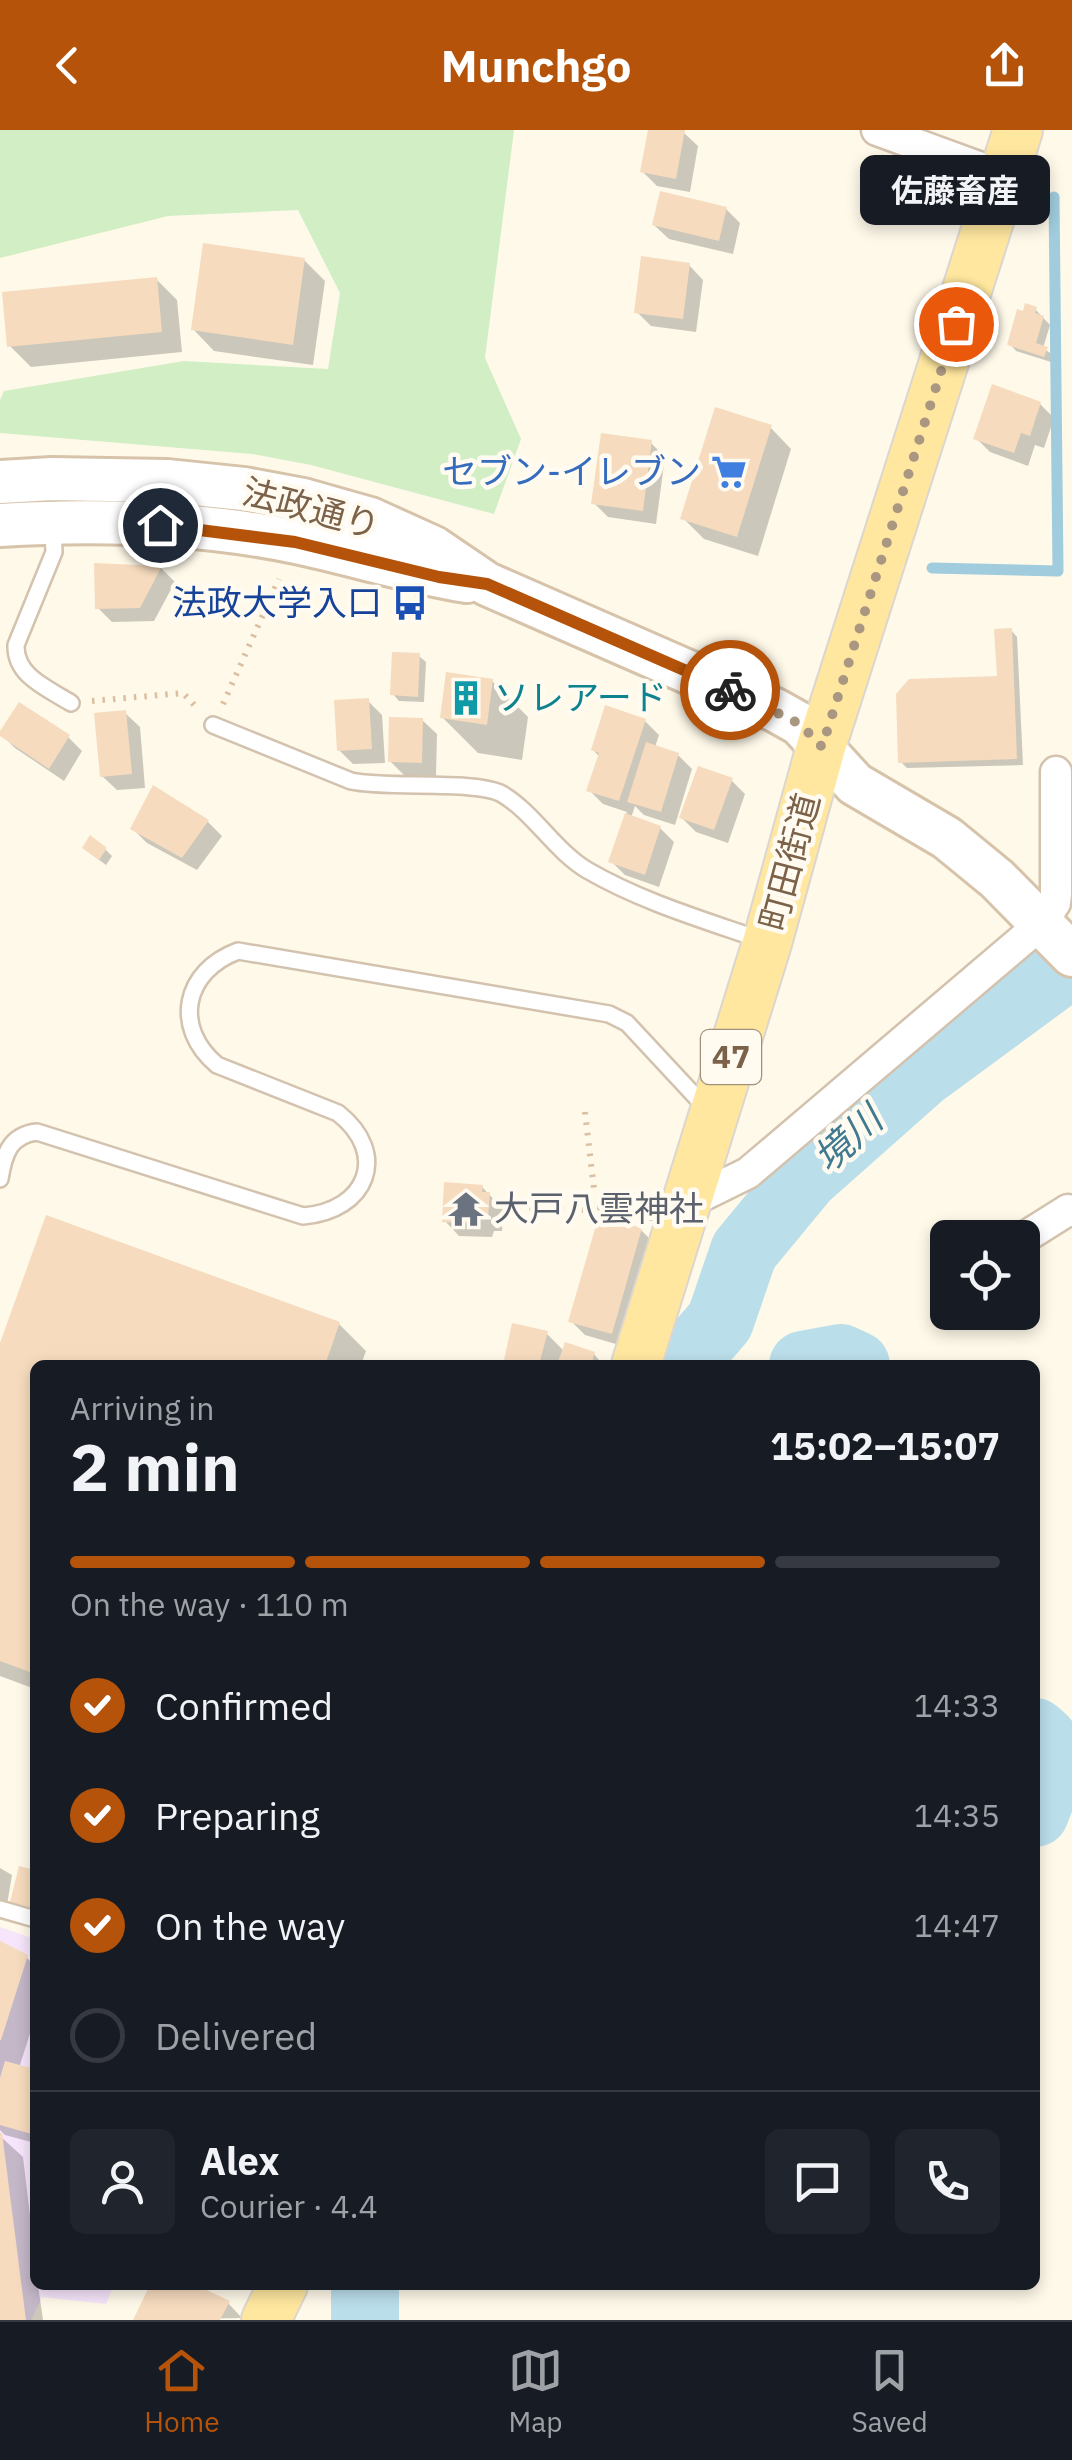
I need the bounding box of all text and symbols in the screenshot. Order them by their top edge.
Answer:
text: Munchgo [441,36,631,94]
icon: back [40,38,95,93]
icon: share [977,38,1032,93]
callout: 佐藤畜産 [861,154,1051,224]
text: 佐藤畜産 [891,169,1019,211]
pin [914,282,999,367]
icon: bag [929,297,984,352]
place label: セブン-イレブン [442,448,701,494]
supermarket icon: セブン-イレブン [710,453,748,491]
street label: 法政通り [238,468,385,548]
pin [118,483,203,568]
icon: home [133,498,188,553]
place label: 法政大学入口 [172,579,382,625]
bus stop icon: 法政大学入口 [391,584,429,622]
courier [680,640,780,740]
icon: bike [703,663,758,718]
place label: ソレアード [494,674,667,720]
building icon: ソレアード [447,679,485,717]
street label: 町田街道 [749,788,829,935]
road number: 47 [701,1030,761,1084]
water label: 境川 [802,1092,895,1182]
place label: 大戸八雲神社 [494,1185,704,1231]
temple icon: 大戸八雲神社 [447,1190,485,1228]
map controls [930,1220,1040,1330]
button: locate [930,1220,1040,1330]
text: Arriving in [70,1387,215,1429]
text: 15:02–15:07 [770,1421,1000,1470]
text: 2 min [70,1424,240,1509]
text: On the way · 110 m [70,1583,349,1625]
icon: check [70,1678,125,1733]
text: Confirmed [155,1681,333,1730]
text: 14:33 [914,1684,1000,1726]
icon: check [70,1788,125,1843]
text: Preparing [155,1791,320,1840]
text: 14:35 [914,1794,1000,1836]
icon: check [70,1898,125,1953]
text: On the way [155,1901,345,1950]
text: 14:47 [914,1904,1000,1946]
text: Delivered [155,2011,317,2060]
button: person [70,2129,175,2234]
button: chat [765,2129,870,2234]
button: phone [895,2129,1000,2234]
text: Alex [200,2136,280,2185]
text: Courier · 4.4 [200,2185,378,2227]
tab: Home [144,2343,220,2440]
tab: Map [508,2343,563,2440]
tab: Saved [852,2343,928,2440]

